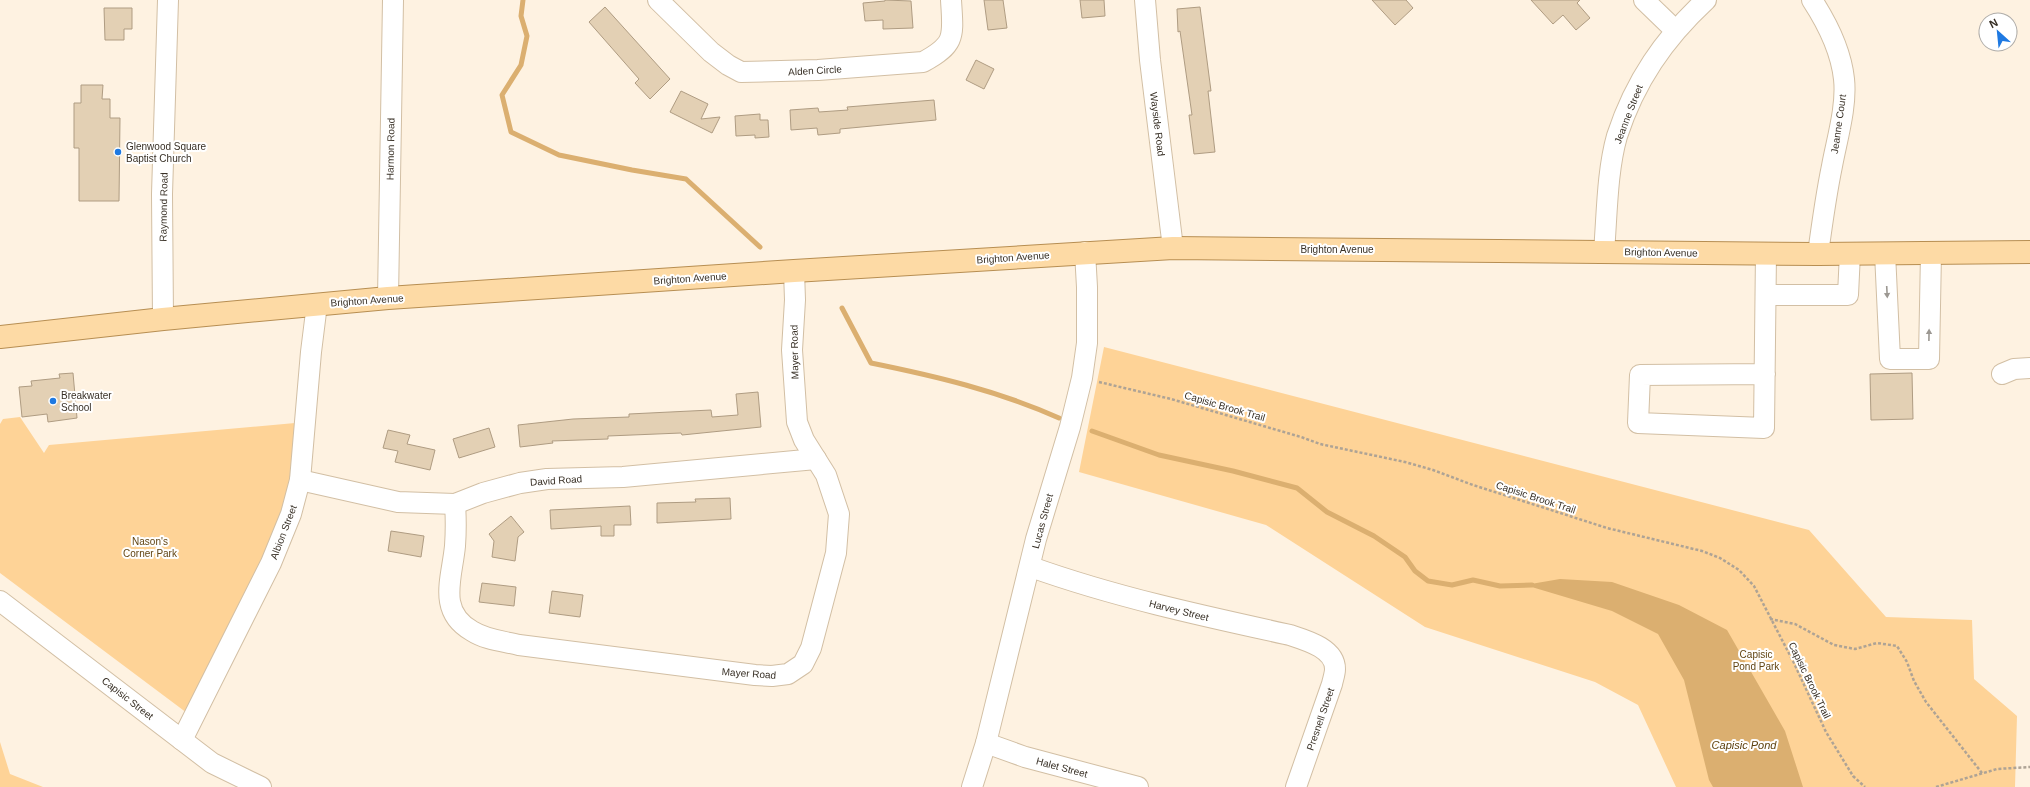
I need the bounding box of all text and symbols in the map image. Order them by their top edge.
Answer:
north arrow [1978,12,2018,52]
text: N [1987,16,2000,30]
street label: Alden Circle [788,64,843,77]
street label: Jeanne Street [1612,83,1645,145]
street label: Wayside Road [1148,91,1167,157]
street label: Jeanne Court [1829,93,1848,155]
street label: Harmon Road [384,118,397,180]
place label: Glenwood Square Baptist Church [126,141,206,164]
marker: Glenwood Square Baptist Church [113,147,123,157]
street label: Raymond Road [157,172,170,242]
street label: Brighton Avenue [1300,244,1374,255]
street label: Brighton Avenue [1624,246,1698,259]
street label: Brighton Avenue [976,249,1050,266]
street label: Brighton Avenue [653,270,727,287]
one-way arrow [1883,286,1890,298]
street label: Brighton Avenue [330,292,404,309]
street label: Mayer Road [789,325,800,379]
one-way arrow [1926,329,1933,341]
place label: Breakwater School [61,390,112,413]
street label: Capisic Brook Trail [1183,390,1266,423]
marker: Breakwater School [48,396,58,406]
street label: David Road [530,473,582,488]
street label: Capisic Brook Trail [1495,479,1577,516]
street label: Lucas Street [1030,492,1055,550]
street label: Albion Street [268,503,299,561]
park label: Nason's Corner Park [123,536,178,559]
street label: Harvey Street [1148,598,1210,623]
street label: Capisic Brook Trail [1786,640,1833,720]
park label: Capisic Pond Park [1733,649,1780,672]
street label: Mayer Road [721,666,777,681]
street label: Capisic Street [100,675,156,722]
street label: Presnell Street [1305,686,1336,752]
water label: Capisic Pond [1712,739,1777,751]
street label: Halet Street [1035,755,1089,780]

